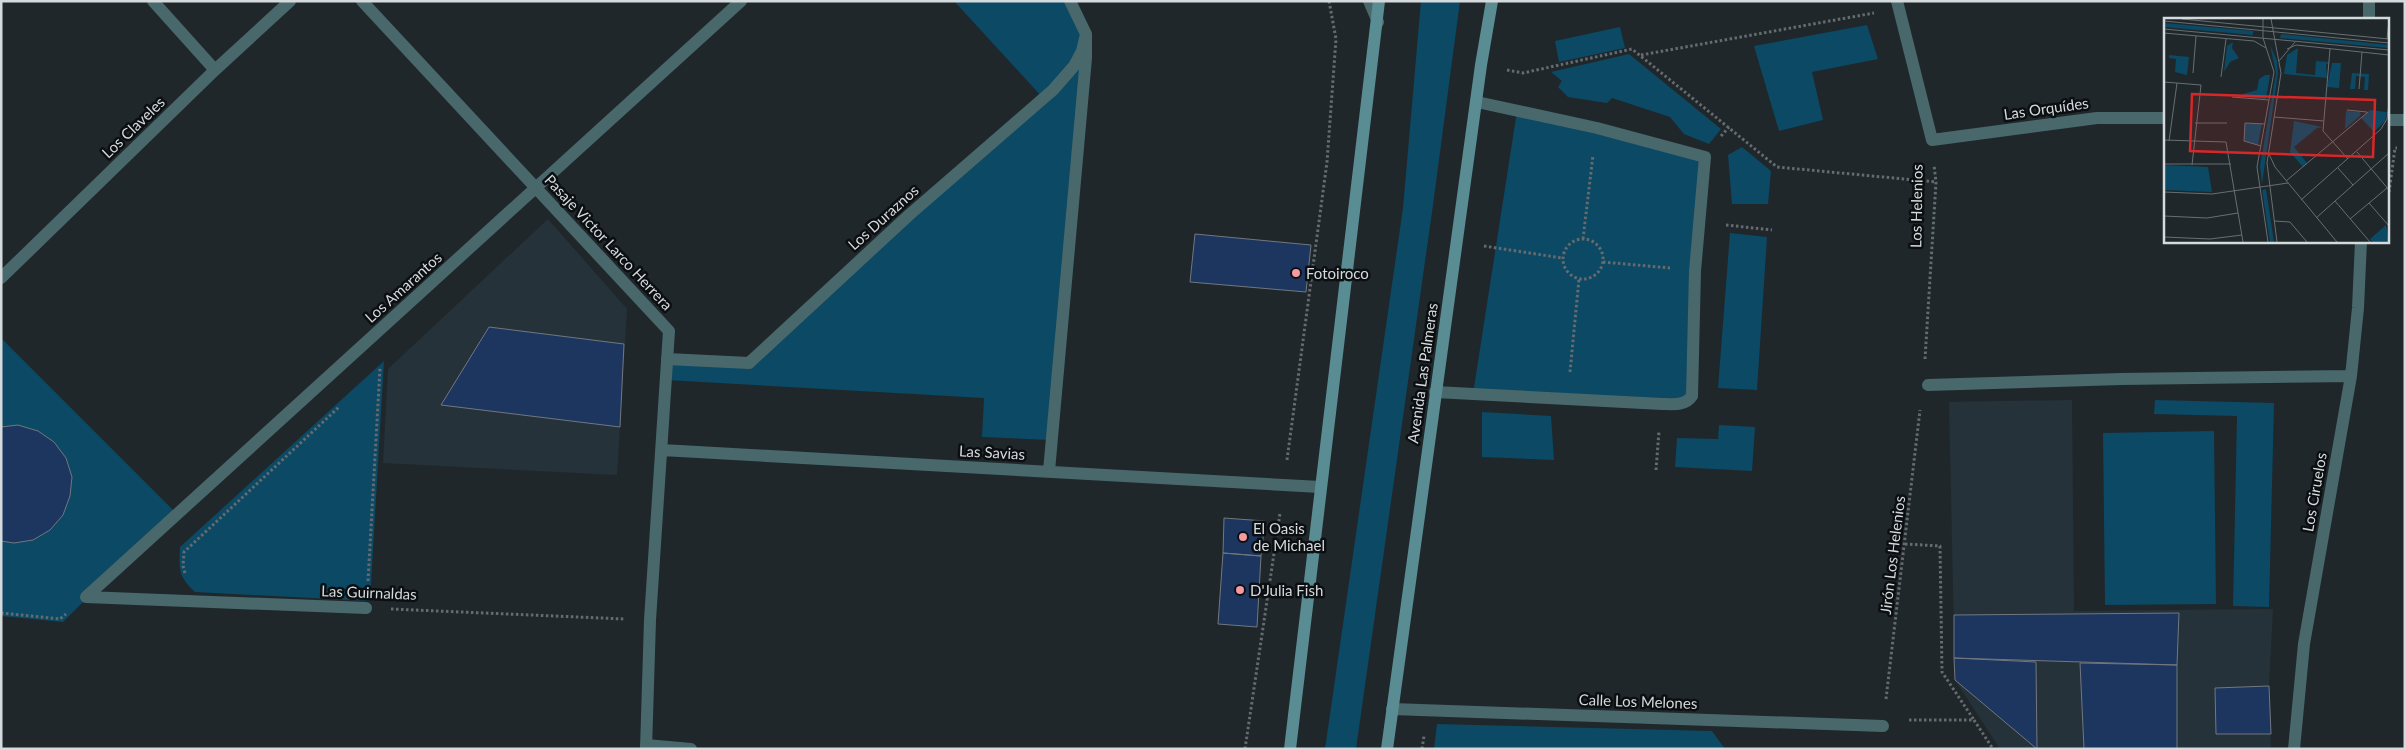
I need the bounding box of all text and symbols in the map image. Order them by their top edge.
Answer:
inset map [2164,18,2388,242]
street label: Los Claveles [98,93,168,161]
street label: Las Orquídes [2002,93,2090,123]
street label: Los Helenios [1906,164,1926,248]
street label: Pasaje Victor Larco Herrera [541,170,677,314]
street label: Los Duraznos [844,181,922,253]
street label: Los Amarantos [361,248,445,326]
place label: Fotoiroco [1306,264,1369,282]
marker: Fotoiroco [1290,267,1302,279]
street label: Avenida Las Palmeras [1403,302,1441,444]
street label: Las Savias [959,441,1025,463]
street label: Los Ciruelos [2298,451,2330,533]
street label: Jirón Los Helenios [1876,495,1908,615]
place label: El Oasis de Michael [1253,519,1325,554]
marker: El Oasis de Michael [1237,531,1249,543]
street label: Las Guirnaldas [321,581,417,603]
place label: D'Julia Fish [1250,581,1323,599]
marker: D'Julia Fish [1234,584,1246,596]
street label: Calle Los Melones [1578,690,1698,712]

